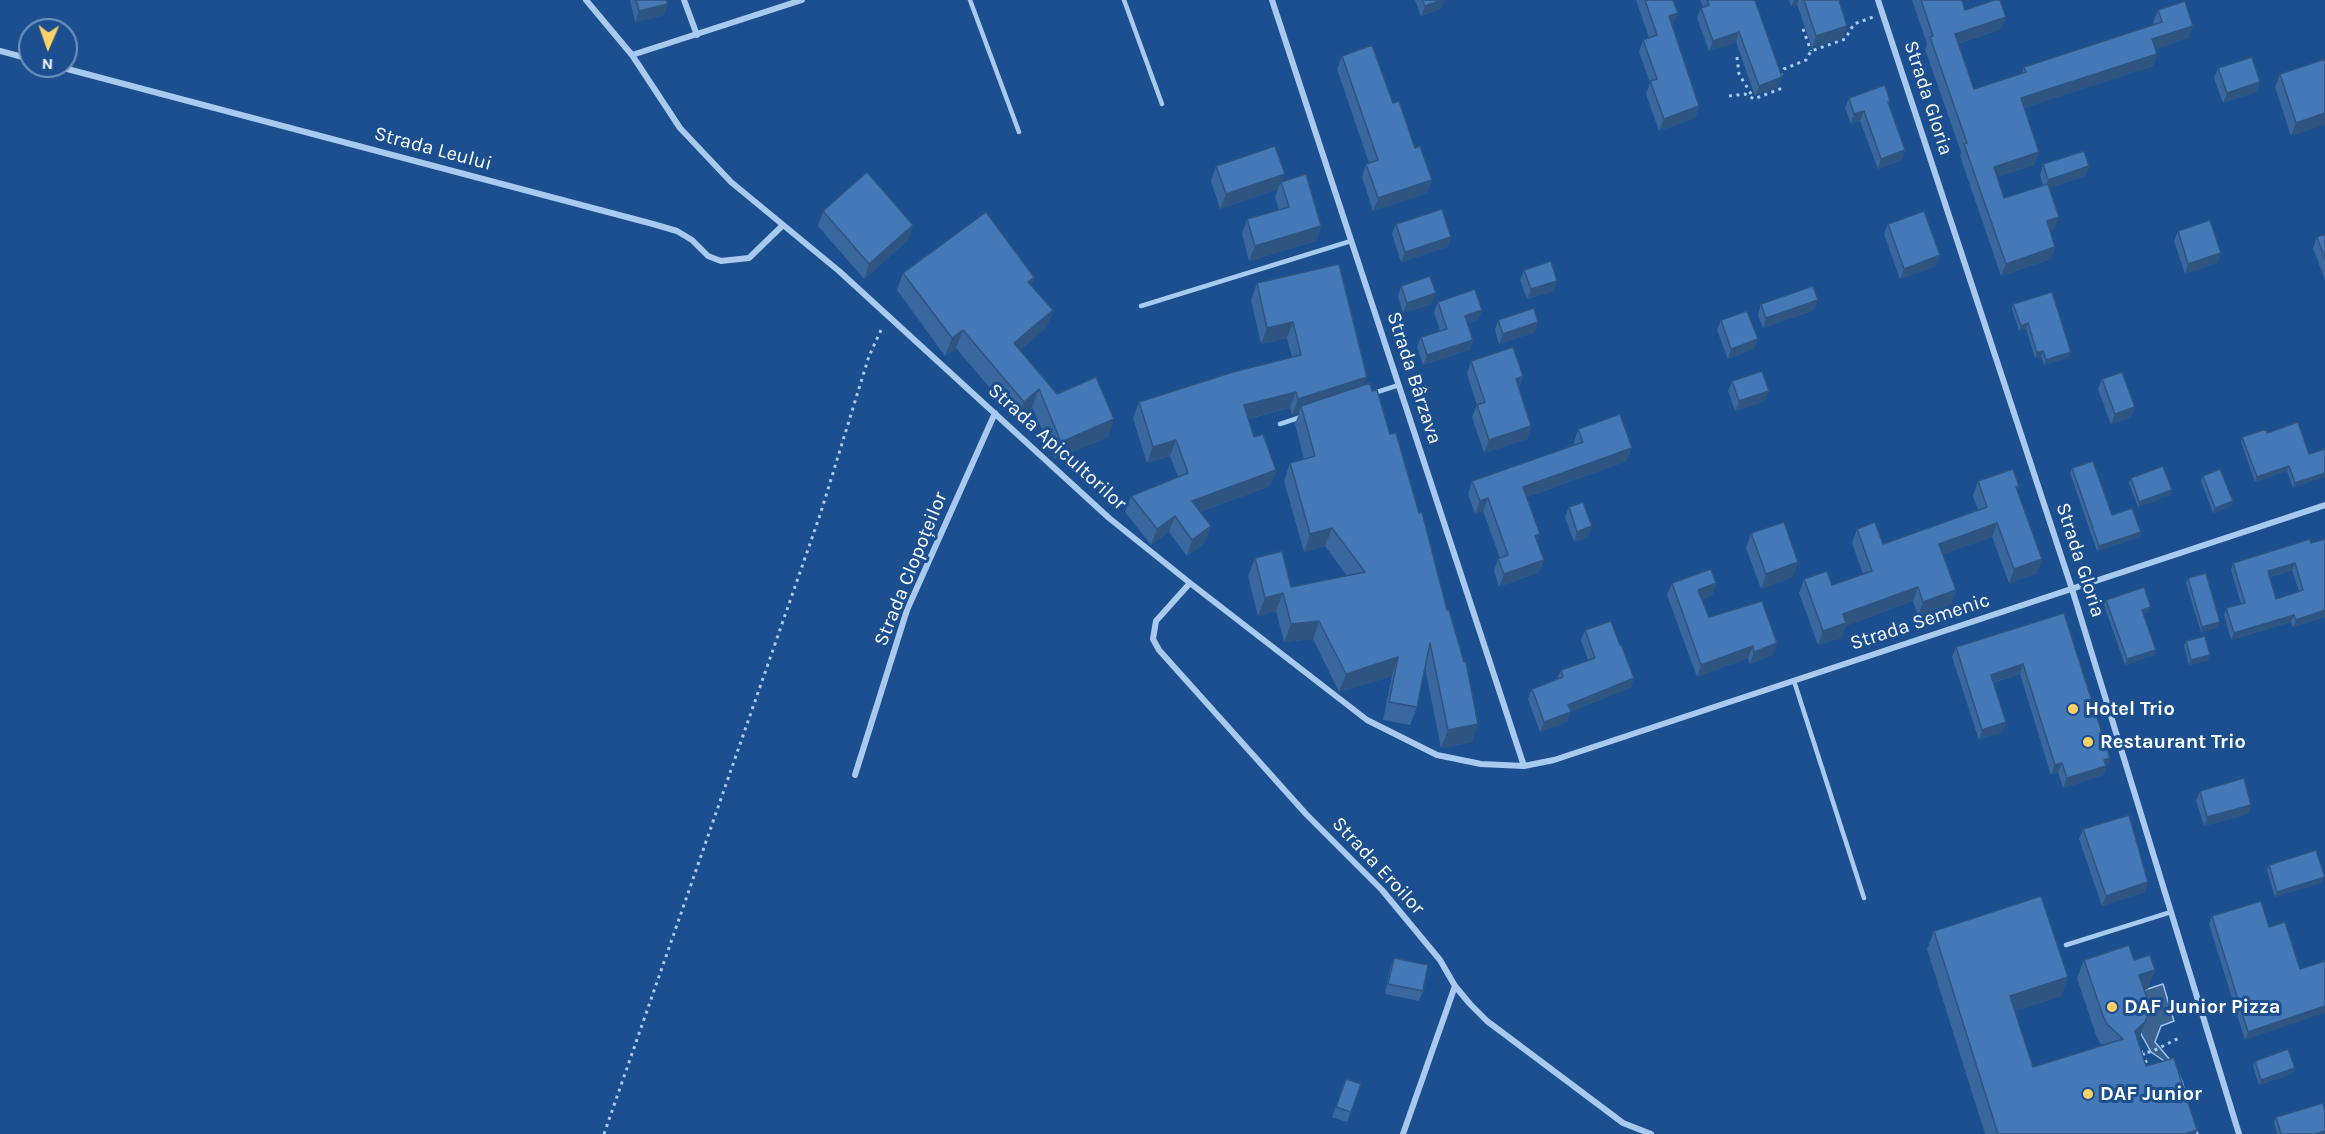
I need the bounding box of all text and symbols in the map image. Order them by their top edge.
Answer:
north arrow [18,18,78,78]
street label: Strada Gloria [1898,38,1958,158]
text: N [41,55,54,74]
street label: Strada Leului [372,122,494,176]
street label: Strada Bârzava [1381,309,1447,447]
street label: Strada Apicultorilor [983,379,1131,515]
street label: Strada Clopoțeilor [869,488,953,650]
street label: Strada Gloria [2050,500,2110,620]
street label: Strada Semenic [1847,588,1993,656]
place label: Hotel Trio [2085,697,2175,721]
marker: Hotel Trio [2066,702,2080,716]
place label: Restaurant Trio [2100,730,2246,754]
marker: Restaurant Trio [2081,735,2095,749]
street label: Strada Eroilor [1327,812,1429,920]
place label: DAF Junior Pizza [2124,995,2281,1019]
marker: DAF Junior Pizza [2105,1000,2119,1014]
place label: DAF Junior [2100,1082,2202,1106]
marker: DAF Junior [2081,1087,2095,1101]

